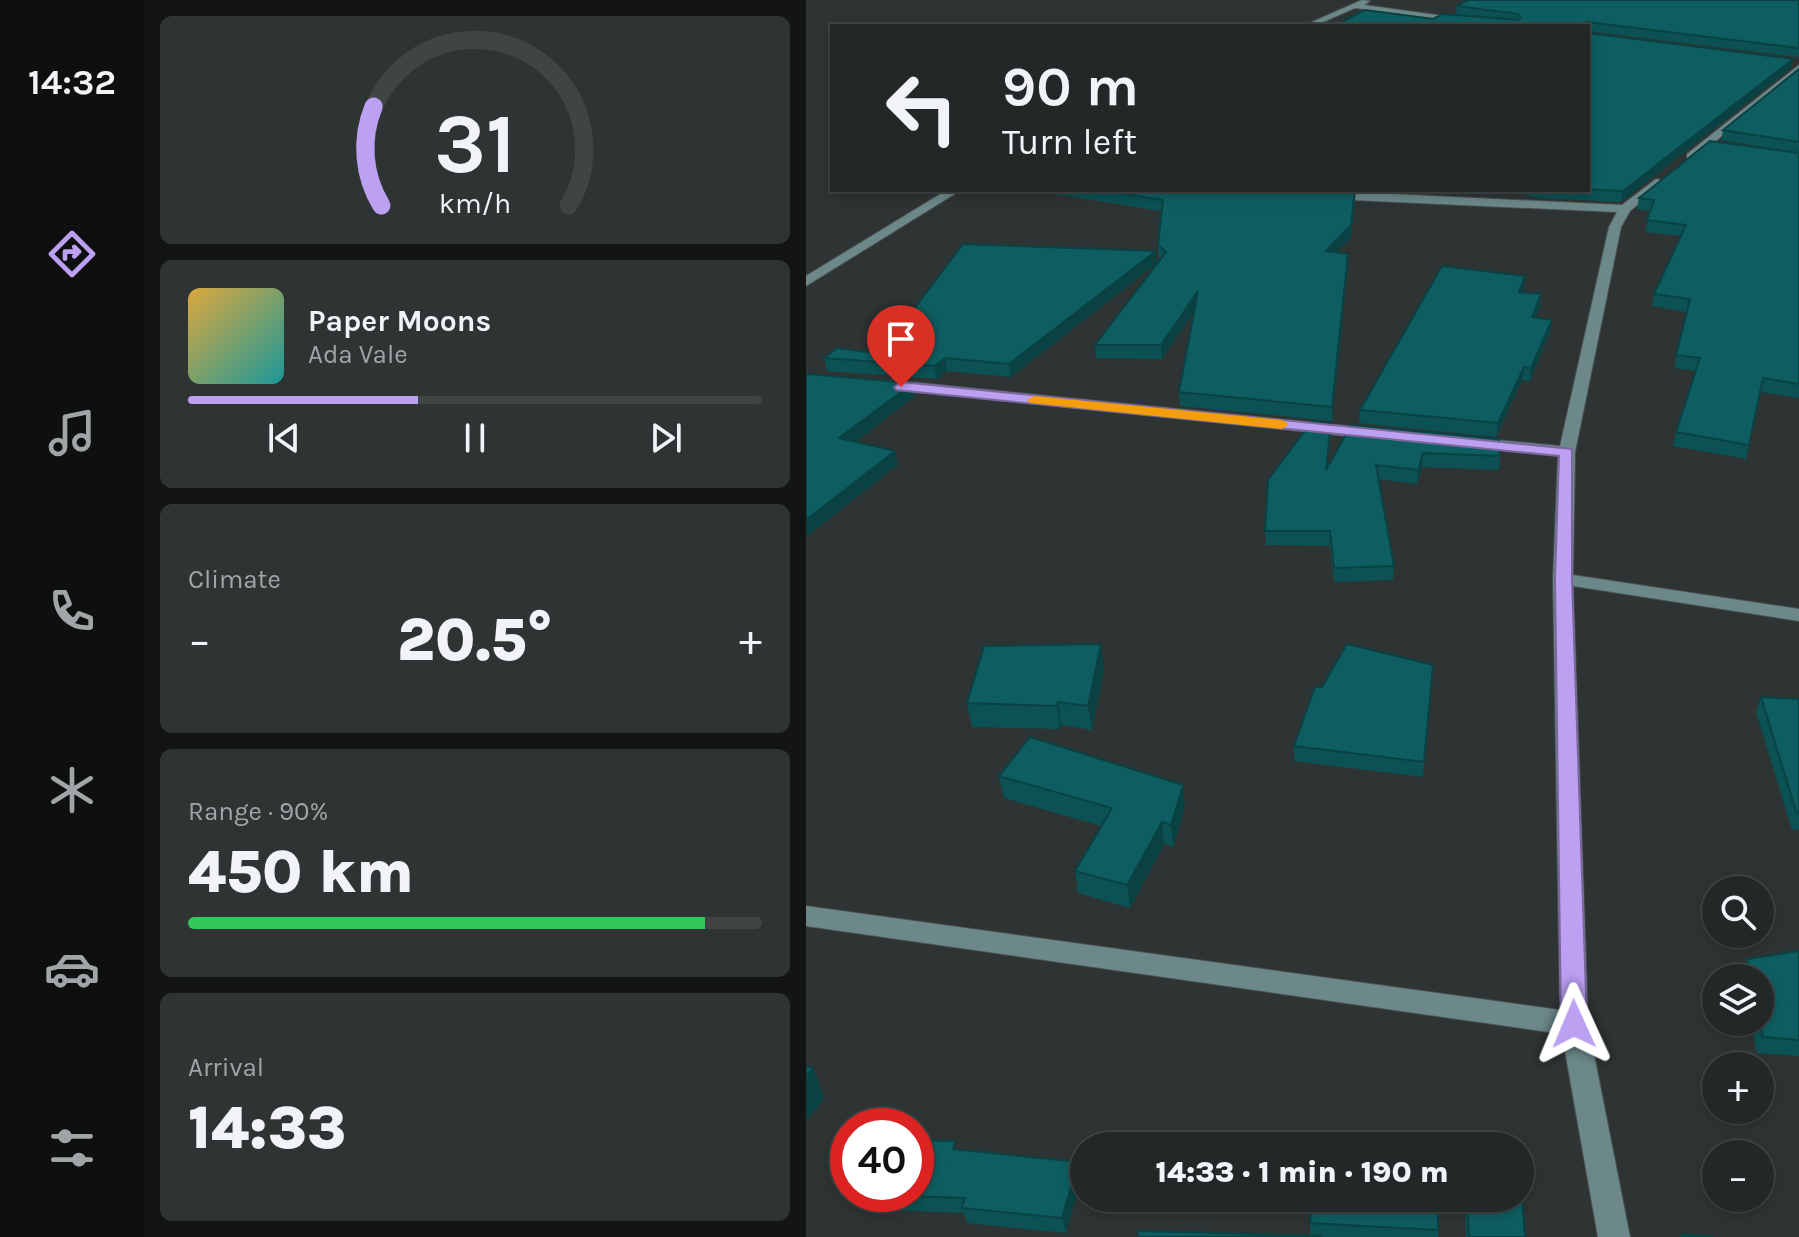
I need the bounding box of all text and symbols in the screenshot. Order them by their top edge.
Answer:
text: 90 m [1002,54,1139,119]
icon: left [870,56,974,160]
text: 14:32 [28,61,116,103]
text: 31 [434,96,516,193]
text: Turn left [1002,121,1137,163]
text: km/h [439,187,511,220]
icon: directions [44,226,100,282]
text: Paper Moons [308,303,491,339]
pin [867,305,935,387]
icon: arrive [879,317,923,361]
text: Ada Vale [308,339,408,370]
icon: music [44,405,100,461]
icon: previous [262,416,306,460]
icon: pause [453,416,497,460]
icon: next [644,416,688,460]
text: Climate [188,564,281,595]
icon: phone [44,583,100,639]
text: 20.5° [397,605,553,675]
text: − [188,615,211,666]
text: + [739,615,762,666]
icon: climate [44,762,100,818]
text: Range · 90% [188,796,328,827]
text: 450 km [188,837,414,907]
map controls [1702,876,1774,1212]
button: search [1702,876,1774,948]
icon: car [44,941,100,997]
button: layers [1702,964,1774,1036]
position arrow [1532,982,1616,1066]
text: Arrival [188,1052,264,1083]
button: + [1702,1052,1774,1124]
text: 14:33 [188,1093,346,1163]
speed limit sign: 40 [830,1108,934,1212]
icon: filters [44,1120,100,1176]
button: − [1702,1140,1774,1212]
text: 14:33 · 1 min · 190 m [1155,1154,1449,1190]

